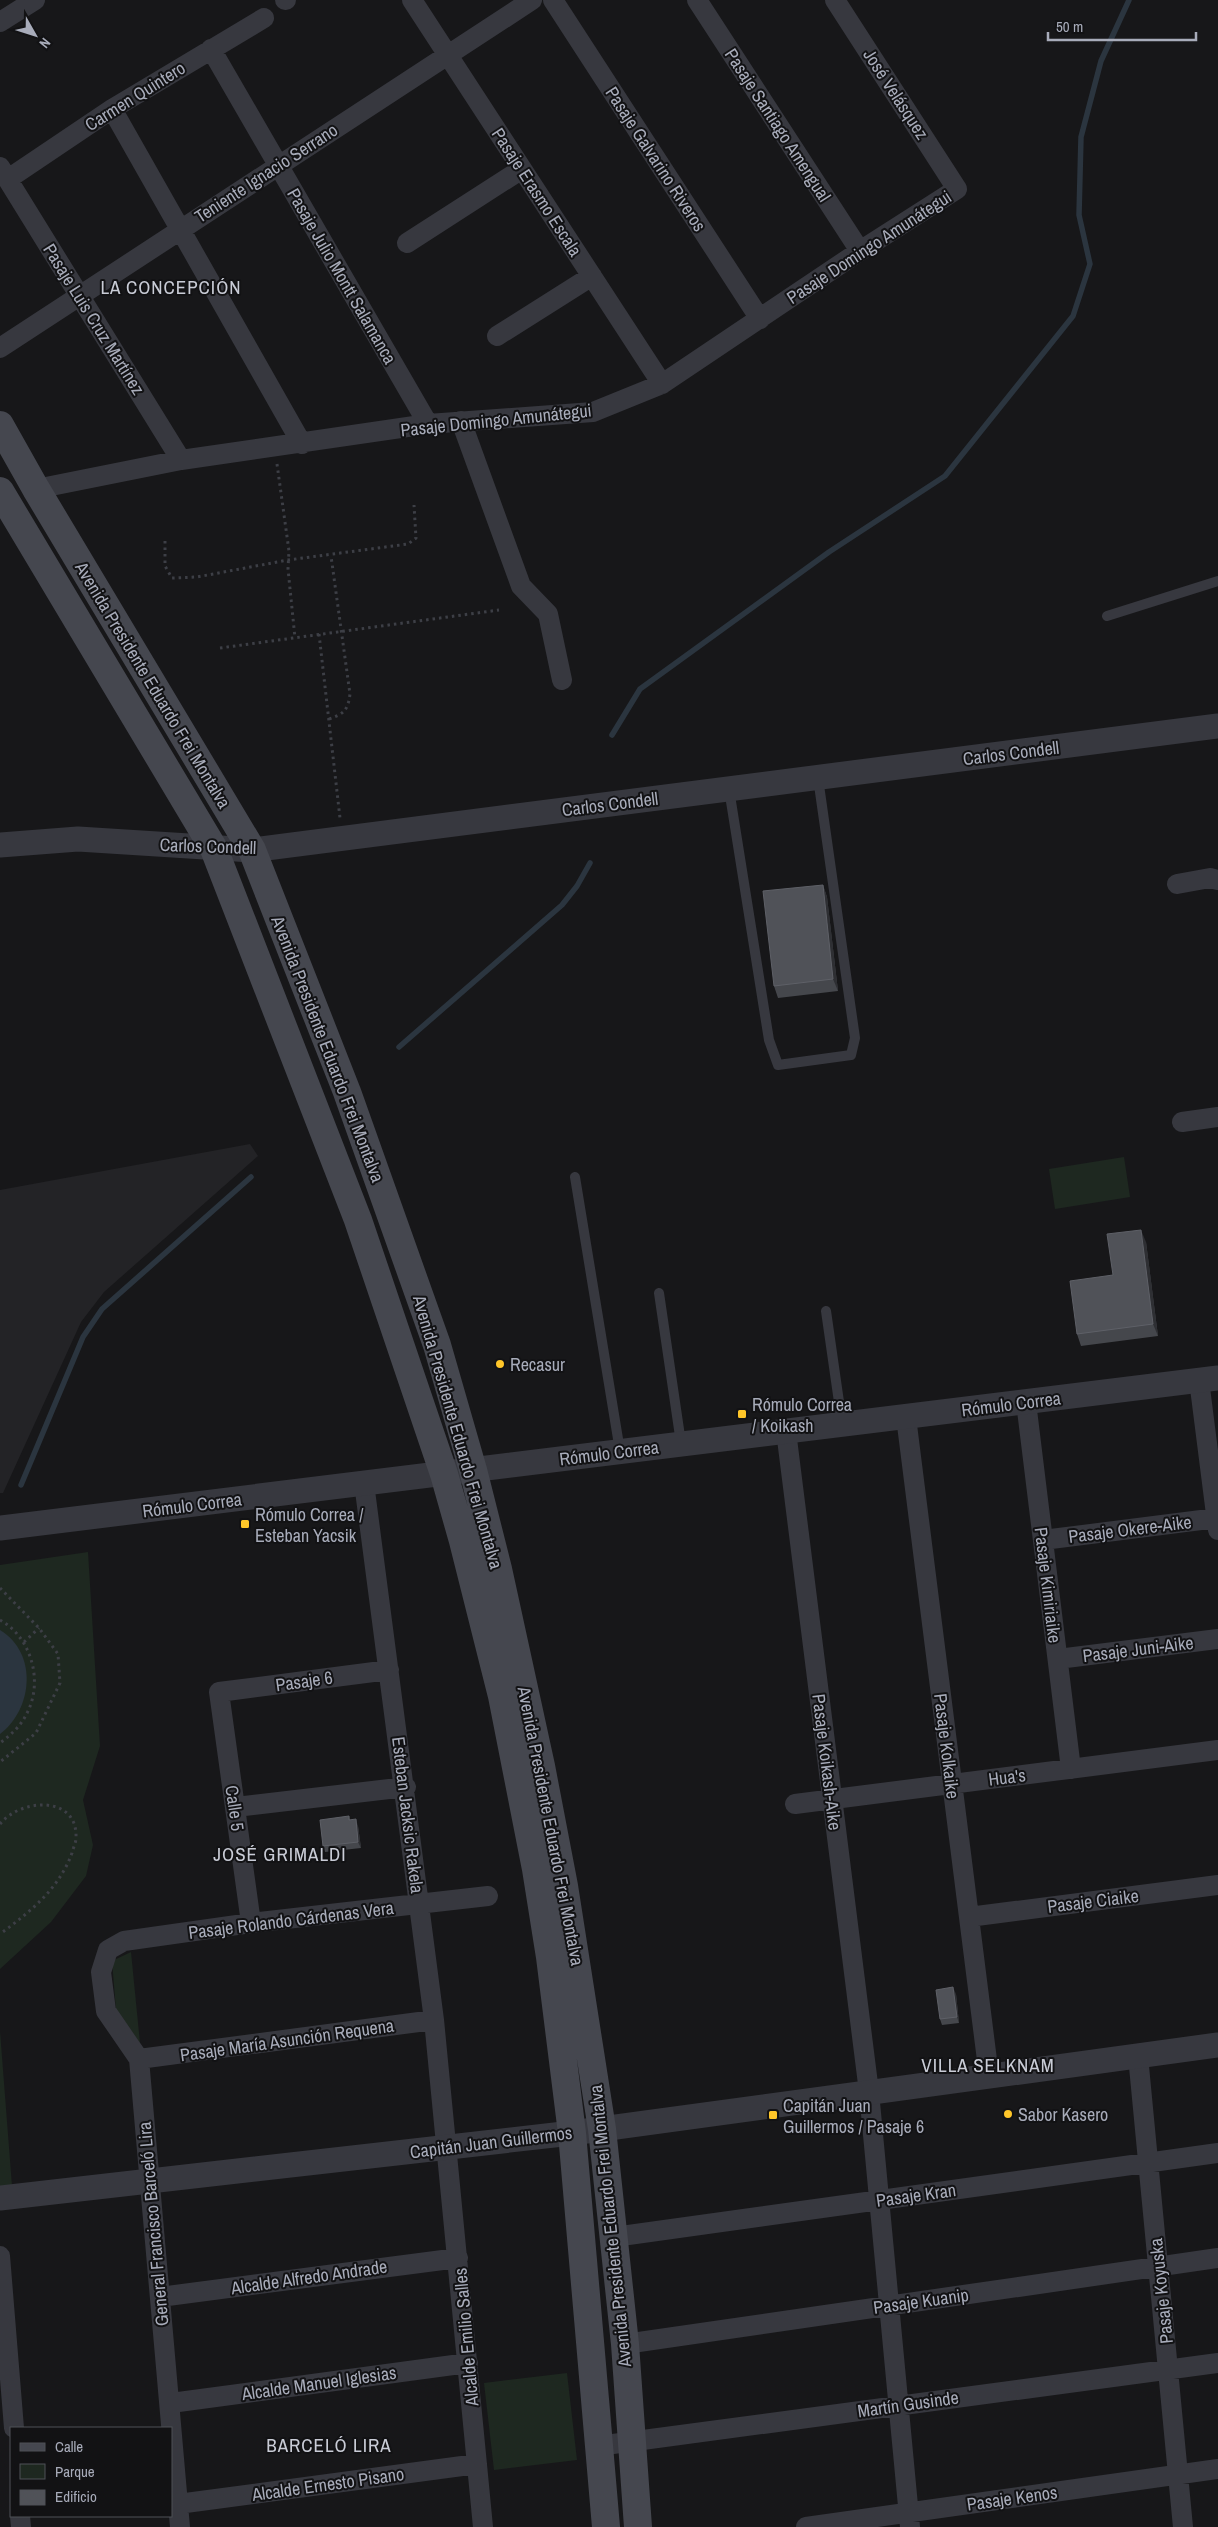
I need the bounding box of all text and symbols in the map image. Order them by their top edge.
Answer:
north arrow [10,10,60,60]
scale bar [1048,10,1196,42]
text: 50 m [1056,16,1083,37]
text: N [35,34,55,52]
street label: Pasaje Santiago Amengual [719,44,837,206]
street label: José Velásquez [857,44,935,144]
street label: Carmen Quintero [80,55,190,137]
street label: Pasaje Galvarino Riveros [600,82,712,236]
street label: Teniente Ignacio Serrano [190,117,342,229]
street label: Pasaje Erasmo Escala [486,123,588,261]
street label: Pasaje Julio Montt Salamanca [281,183,403,369]
street label: Pasaje Domingo Amunátegui [782,184,956,310]
street label: Pasaje Luis Cruz Martínez [37,239,151,399]
district label: LA CONCEPCIÓN [100,274,242,300]
street label: Pasaje Domingo Amunátegui [399,398,593,442]
street label: Avenida Presidente Eduardo Frei Montalva [69,556,237,813]
street label: Carlos Condell [961,735,1061,771]
street label: Carlos Condell [560,786,660,822]
street label: Carlos Condell [159,832,257,860]
street label: Avenida Presidente Eduardo Frei Montalva [265,911,390,1186]
street label: Avenida Presidente Eduardo Frei Montalva [407,1291,509,1572]
place label: Recasur [510,1352,565,1377]
marker: Recasur [494,1358,506,1370]
street label: Rómulo Correa [960,1385,1062,1423]
place label: Rómulo Correa / Koikash [752,1392,852,1438]
marker: Rómulo Correa / Koikash [736,1408,748,1420]
street label: Rómulo Correa [558,1434,660,1472]
street label: Rómulo Correa [141,1486,243,1524]
place label: Rómulo Correa / Esteban Yacsik [255,1502,364,1548]
street label: Pasaje Okere-Aike [1067,1509,1193,1549]
marker: Rómulo Correa / Esteban Yacsik [239,1518,251,1530]
street label: Pasaje Kimiriaike [1028,1526,1068,1644]
street label: Pasaje Juni-Aike [1081,1630,1195,1668]
street label: Pasaje 6 [274,1665,334,1697]
street label: Avenida Presidente Eduardo Frei Montalva [511,1683,590,1968]
street label: Pasaje Koikash-Aike [806,1692,848,1832]
street label: Pasaje Kolkaike [928,1692,966,1800]
street label: Esteban Jacksic Rakela [386,1735,430,1895]
street label: Hua's [987,1762,1027,1792]
street label: Calle 5 [219,1784,251,1832]
district label: JOSÉ GRIMALDI [213,1841,347,1867]
street label: Pasaje Ciaike [1046,1883,1140,1919]
street label: Pasaje Rolando Cárdenas Vera [187,1895,395,1945]
street label: Pasaje María Asunción Requena [178,2013,396,2067]
district label: VILLA SELKNAM [921,2052,1055,2078]
street label: Avenida Presidente Eduardo Frei Montalva [583,2084,637,2369]
place label: Capitán Juan Guillermos / Pasaje 6 [783,2093,924,2139]
place label: Sabor Kasero [1018,2102,1108,2127]
marker: Sabor Kasero [1002,2108,1014,2120]
marker: Capitán Juan Guillermos / Pasaje 6 [767,2109,779,2121]
street label: Capitán Juan Guillermos [408,2120,574,2164]
street label: General Francisco Barceló Lira [132,2121,174,2327]
street label: Pasaje Kran [874,2177,958,2213]
street label: Pasaje Koyuska [1143,2237,1179,2345]
street label: Alcalde Alfredo Andrade [228,2254,389,2300]
street label: Alcalde Emilio Salles [448,2267,485,2408]
street label: Pasaje Kuanip [872,2282,970,2320]
street label: Alcalde Manuel Iglesias [239,2360,398,2406]
street label: Martín Gusinde [856,2385,960,2423]
legend [10,2427,172,2517]
district label: BARCELÓ LIRA [266,2432,392,2458]
text: Calle [55,2436,83,2457]
text: Parque [55,2461,95,2482]
street label: Alcalde Ernesto Pisano [249,2461,406,2507]
street label: Pasaje Kenos [965,2479,1059,2517]
text: Edificio [55,2486,97,2507]

